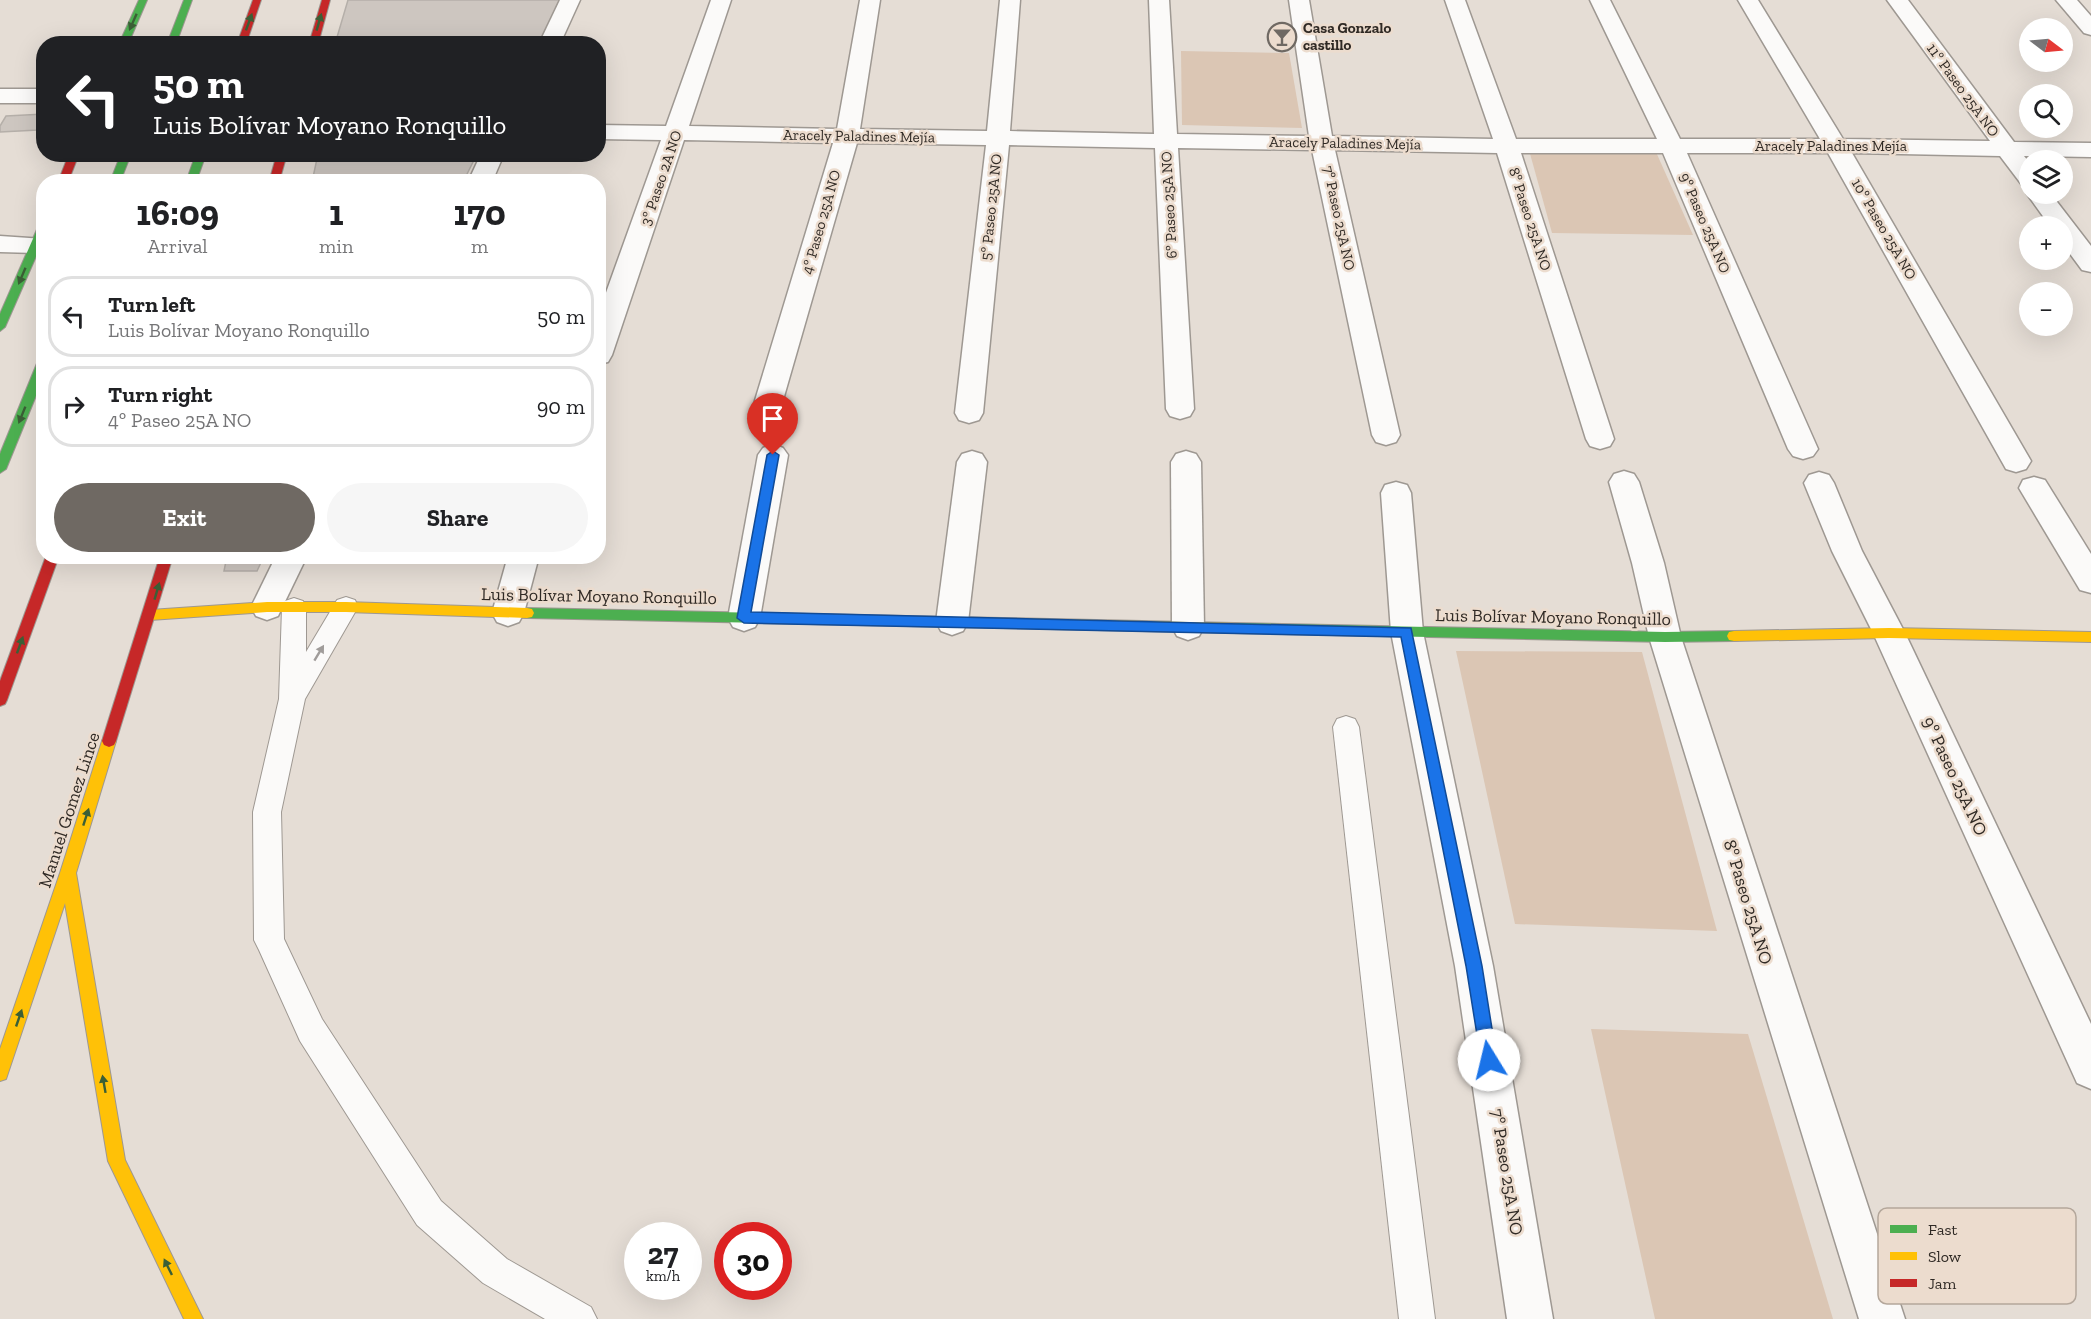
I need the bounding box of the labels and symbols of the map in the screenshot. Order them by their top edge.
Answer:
one-way arrow [129,13,138,30]
one-way arrow [245,13,255,31]
one-way arrow [315,13,324,31]
north arrow [2019,18,2073,72]
place label: Casa Gonzalo castillo [1303,19,1392,54]
bar icon: Casa Gonzalo castillo [1266,21,1298,53]
street label: 11º Paseo 25A NO [1923,40,2003,140]
street label: Aracely Paladines Mejía [783,126,935,146]
street label: 3º Paseo 2A NO [636,128,686,228]
street label: Aracely Paladines Mejía [1269,133,1421,153]
street label: Aracely Paladines Mejía [1755,137,1907,155]
street label: 6º Paseo 25A NO [1157,151,1181,259]
street label: 5º Paseo 25A NO [976,153,1006,261]
street label: 7º Paseo 25A NO [1319,164,1359,272]
street label: 8º Paseo 25A NO [1505,165,1555,273]
street label: 4º Paseo 25A NO [798,168,844,276]
street label: 9º Paseo 25A NO [1676,170,1734,276]
street label: 10º Paseo 25A NO [1848,175,1920,283]
one-way arrow [17,267,26,285]
pin [747,393,798,455]
one-way arrow [17,406,26,424]
one-way arrow [153,582,162,600]
street label: Luis Bolívar Moyano Ronquillo [481,583,717,609]
street label: Luis Bolívar Moyano Ronquillo [1435,604,1671,630]
one-way arrow [16,636,26,654]
one-way arrow [313,645,324,661]
street label: 9º Paseo 25A NO [1918,713,1992,839]
street label: Manuel Gomez Lince [33,729,105,891]
one-way arrow [82,808,91,826]
street label: 8º Paseo 25A NO [1719,837,1777,967]
one-way arrow [15,1008,24,1026]
position arrow [1457,1028,1521,1092]
one-way arrow [99,1075,108,1094]
street label: 7º Paseo 25A NO [1486,1107,1528,1237]
legend [1878,1208,2076,1304]
text: Fast [1928,1220,1957,1239]
speed limit sign: 30 [714,1222,792,1300]
text: Slow [1928,1247,1962,1266]
one-way arrow [163,1258,173,1275]
text: Jam [1928,1274,1957,1293]

